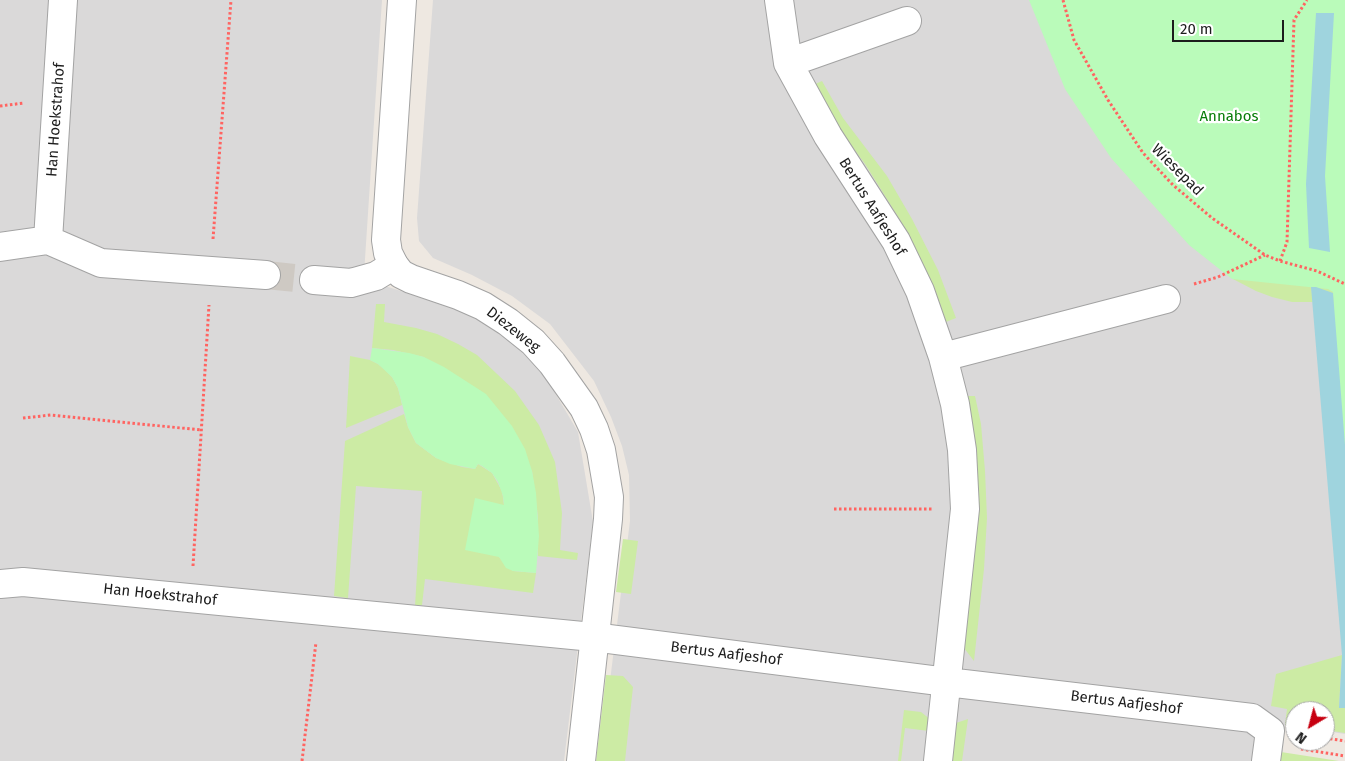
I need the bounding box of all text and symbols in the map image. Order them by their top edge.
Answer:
scale bar [1175,10,1288,42]
text: 20 m [1180,20,1213,38]
street label: Han Hoekstrahof [43,62,69,178]
park label: Annabos [1199,108,1259,126]
street label: Wiesepad [1147,140,1207,200]
street label: Bertus Aafjeshof [835,155,909,259]
street label: Diezeweg [483,303,543,357]
street label: Han Hoekstrahof [102,580,218,610]
street label: Bertus Aafjeshof [669,638,783,670]
street label: Bertus Aafjeshof [1069,687,1183,719]
north arrow [1285,701,1335,751]
text: N [1292,728,1310,747]

